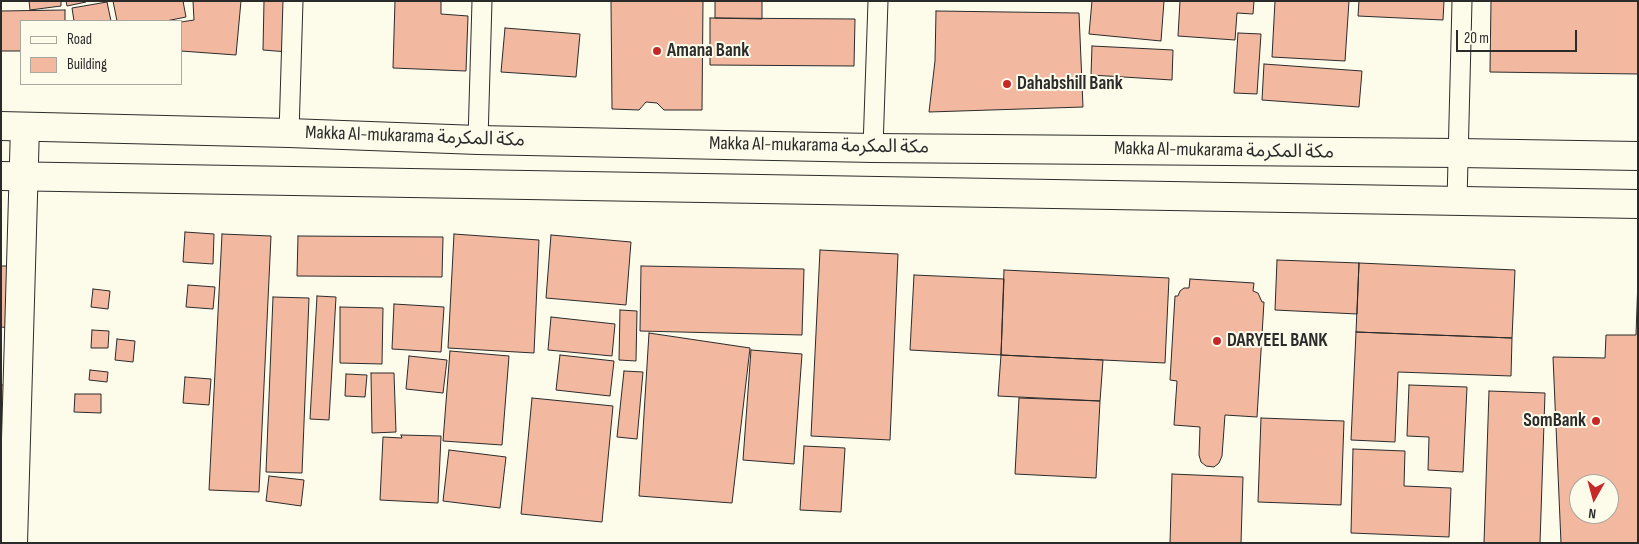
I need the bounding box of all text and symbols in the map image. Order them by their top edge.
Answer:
legend [20,20,182,85]
scale bar [1459,20,1580,52]
text: 20 m [1464,29,1489,48]
text: Road [67,30,92,49]
place label: Amana Bank [667,40,749,62]
marker: Amana Bank [651,45,663,57]
text: Building [67,55,107,74]
place label: Dahabshill Bank [1017,73,1123,95]
marker: Dahabshill Bank [1001,78,1013,90]
street label: Makka Al-mukarama مكة المكرمة [305,122,525,152]
street label: Makka Al-mukarama مكة المكرمة [709,133,929,159]
street label: Makka Al-mukarama مكة المكرمة [1114,138,1334,164]
place label: DARYEEL BANK [1227,330,1328,352]
marker: DARYEEL BANK [1211,335,1223,347]
place label: SomBank [1523,410,1586,432]
marker: SomBank [1590,415,1602,427]
north arrow [1569,474,1619,524]
text: N [1587,505,1597,522]

